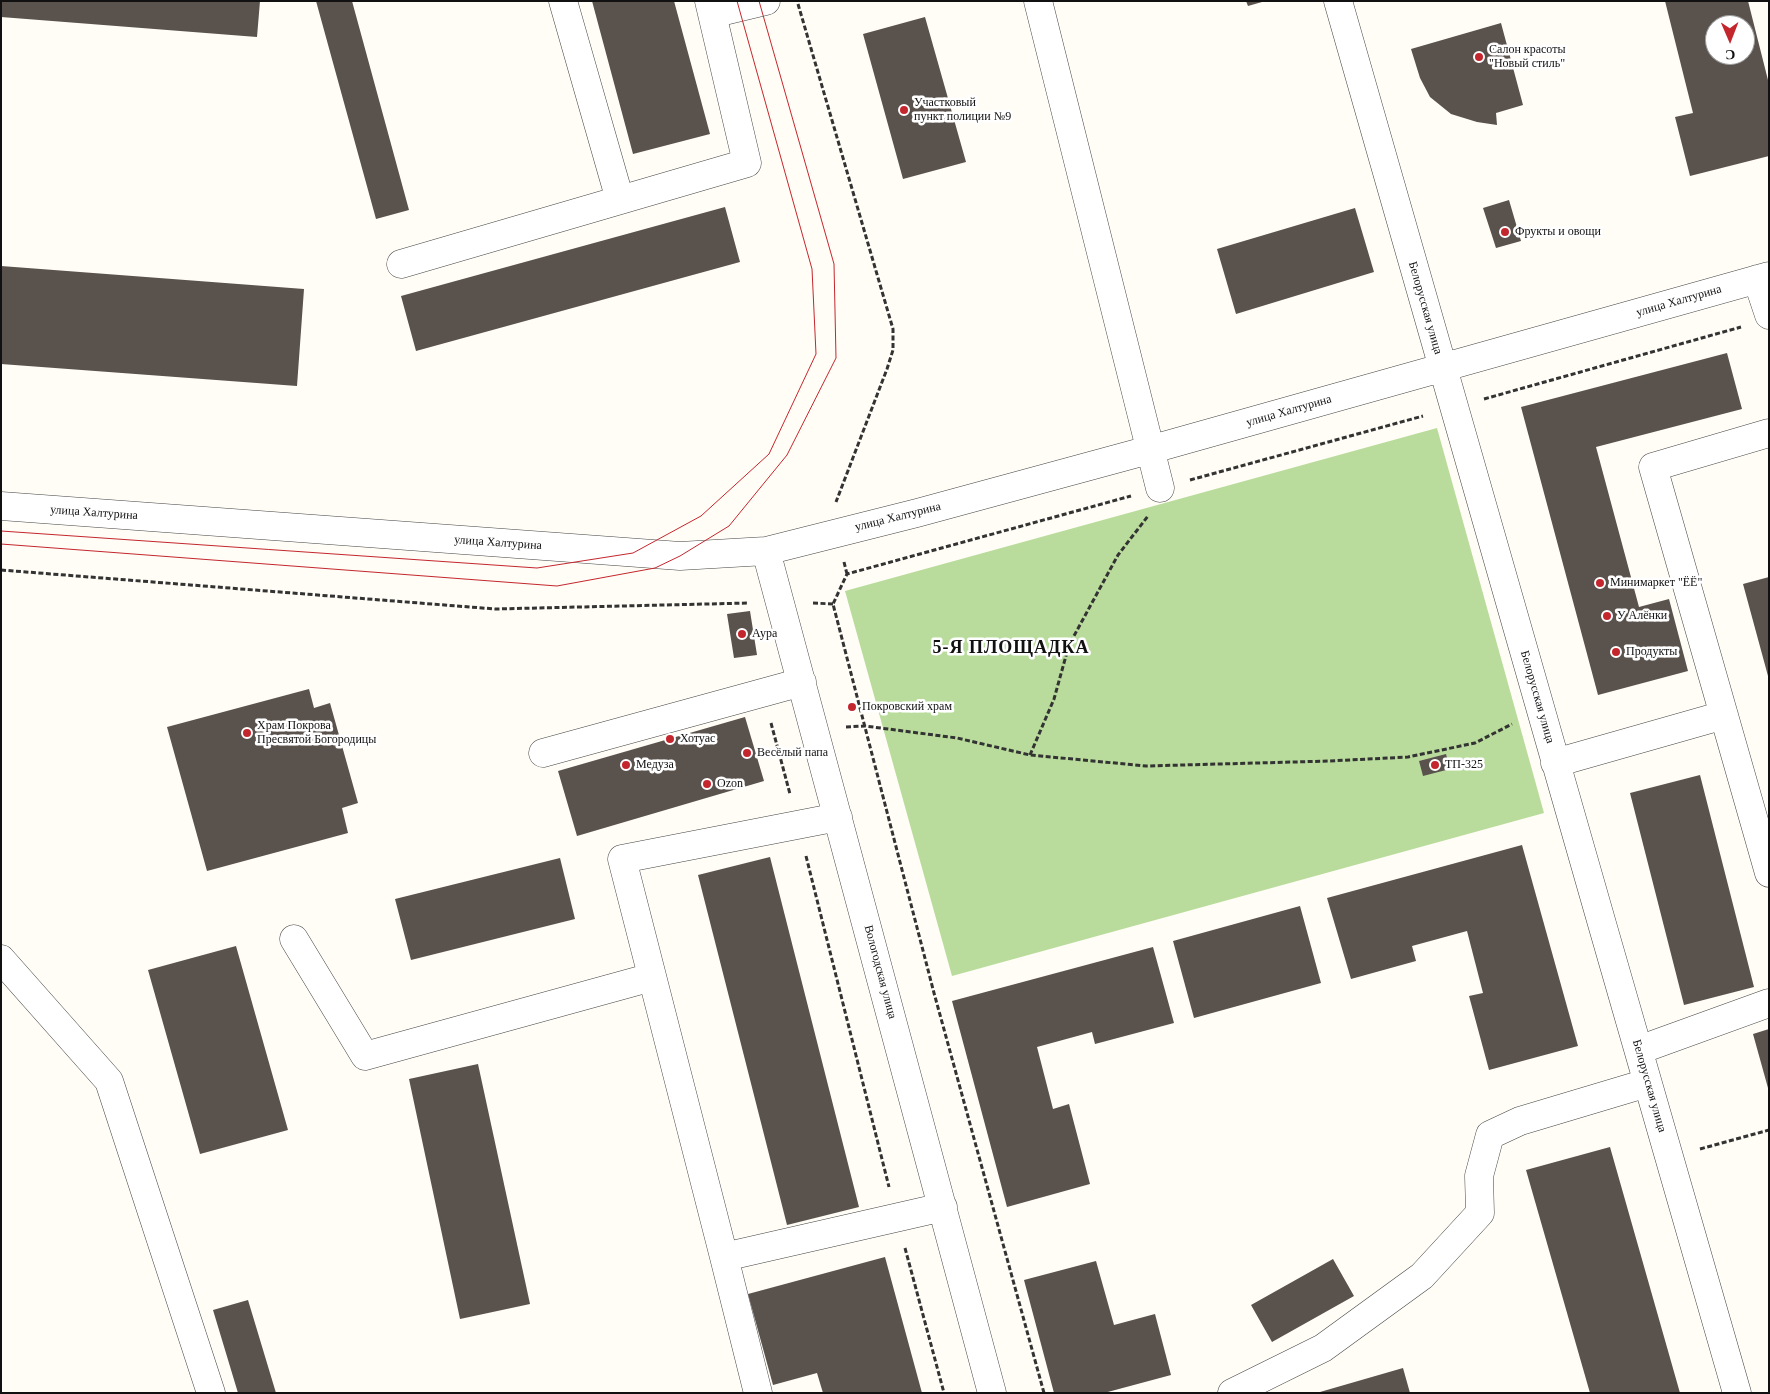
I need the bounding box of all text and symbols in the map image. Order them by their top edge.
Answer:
north arrow [1705,15,1755,65]
place label: Салон красоты "Новый стиль" [1489,43,1565,71]
text: С [1725,47,1735,62]
marker: Салон красоты "Новый стиль" [1473,51,1485,63]
place label: Участковый пункт полиции №9 [914,96,1011,124]
marker: Участковый пункт полиции №9 [898,104,910,116]
place label: Фрукты и овощи [1515,225,1601,239]
marker: Фрукты и овощи [1499,226,1511,238]
street label: Белорусская улица [1405,260,1445,356]
street label: улица Халтурина [1635,282,1723,320]
street label: улица Халтурина [1245,392,1333,430]
street label: улица Халтурина [854,499,942,535]
street label: улица Халтурина [50,503,138,523]
street label: улица Халтурина [454,533,542,553]
place label: Минимаркет "ЁЁ" [1610,576,1702,590]
marker: Минимаркет "ЁЁ" [1594,577,1606,589]
place label: У Алёнки [1617,609,1667,623]
marker: У Алёнки [1601,610,1613,622]
place label: Аура [752,627,777,641]
marker: Аура [736,628,748,640]
district label: 5-Я ПЛОЩАДКА [931,637,1091,659]
place label: Продукты [1626,645,1677,659]
marker: Продукты [1610,646,1622,658]
street label: Белорусская улица [1517,649,1557,745]
place label: Покровский храм [862,700,952,714]
marker: Покровский храм [846,701,858,713]
place label: Храм Покрова Пресвятой Богородицы [257,719,376,747]
marker: Храм Покрова Пресвятой Богородицы [241,727,253,739]
place label: Хотуас [680,732,715,746]
marker: Хотуас [664,733,676,745]
place label: Весёлый папа [757,746,828,760]
marker: Весёлый папа [741,747,753,759]
place label: Медуза [636,758,674,772]
place label: ТП-325 [1445,758,1483,772]
marker: Медуза [620,759,632,771]
marker: ТП-325 [1429,759,1441,771]
place label: Ozon [717,777,743,791]
marker: Ozon [701,778,713,790]
street label: Вологодская улица [861,923,899,1021]
street label: Белорусская улица [1629,1038,1669,1134]

